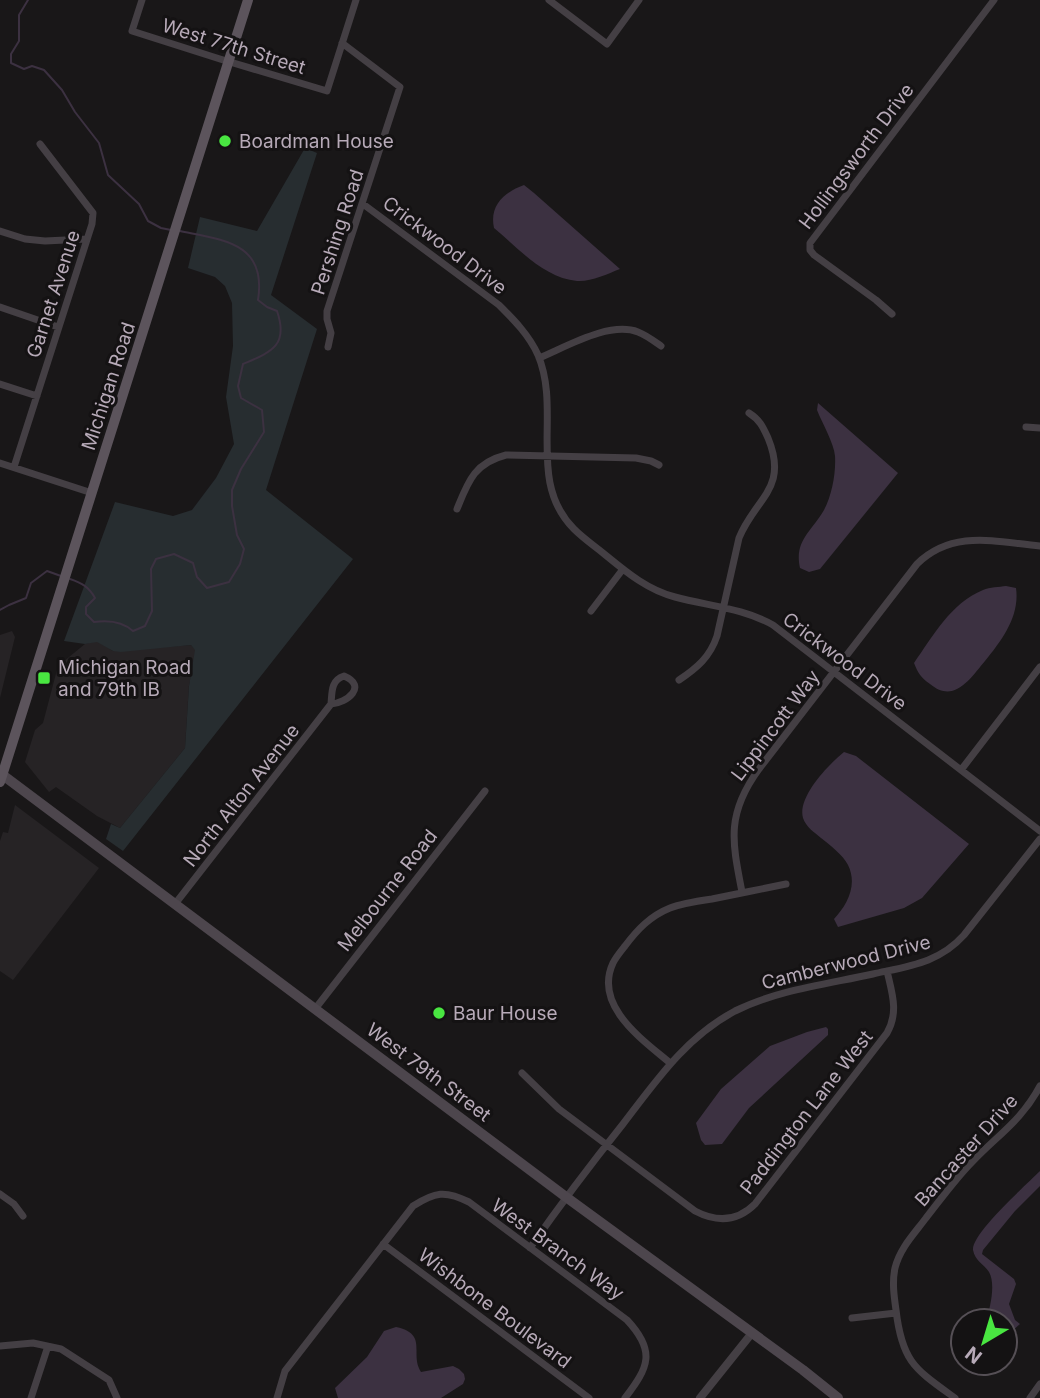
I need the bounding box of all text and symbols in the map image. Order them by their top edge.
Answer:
street label: West 77th Street [159,14,308,79]
street label: Hollingsworth Drive [794,79,919,234]
place label: Boardman House [239,130,394,153]
marker: Boardman House [217,133,233,149]
street label: Pershing Road [306,167,369,298]
street label: Crickwood Drive [378,191,511,300]
street label: Garnet Avenue [22,227,85,361]
street label: Michigan Road [77,319,140,453]
street label: Crickwood Drive [778,607,911,716]
place label: Michigan Road and 79th IB [58,656,191,701]
street label: Lippincott Way [726,665,825,785]
marker: Michigan Road and 79th IB [36,670,52,686]
street label: North Alton Avenue [179,719,304,871]
street label: Melbourne Road [333,825,442,956]
street label: Camberwood Drive [759,930,933,995]
place label: Baur House [453,1002,558,1025]
marker: Baur House [431,1005,447,1021]
street label: West 79th Street [362,1018,495,1127]
street label: Paddington Lane West [735,1026,878,1199]
street label: Bancaster Drive [910,1090,1023,1211]
street label: West Branch Way [487,1194,629,1305]
street label: Wishbone Boulevard [414,1243,576,1373]
north arrow [949,1307,1019,1377]
text: N [961,1341,987,1369]

